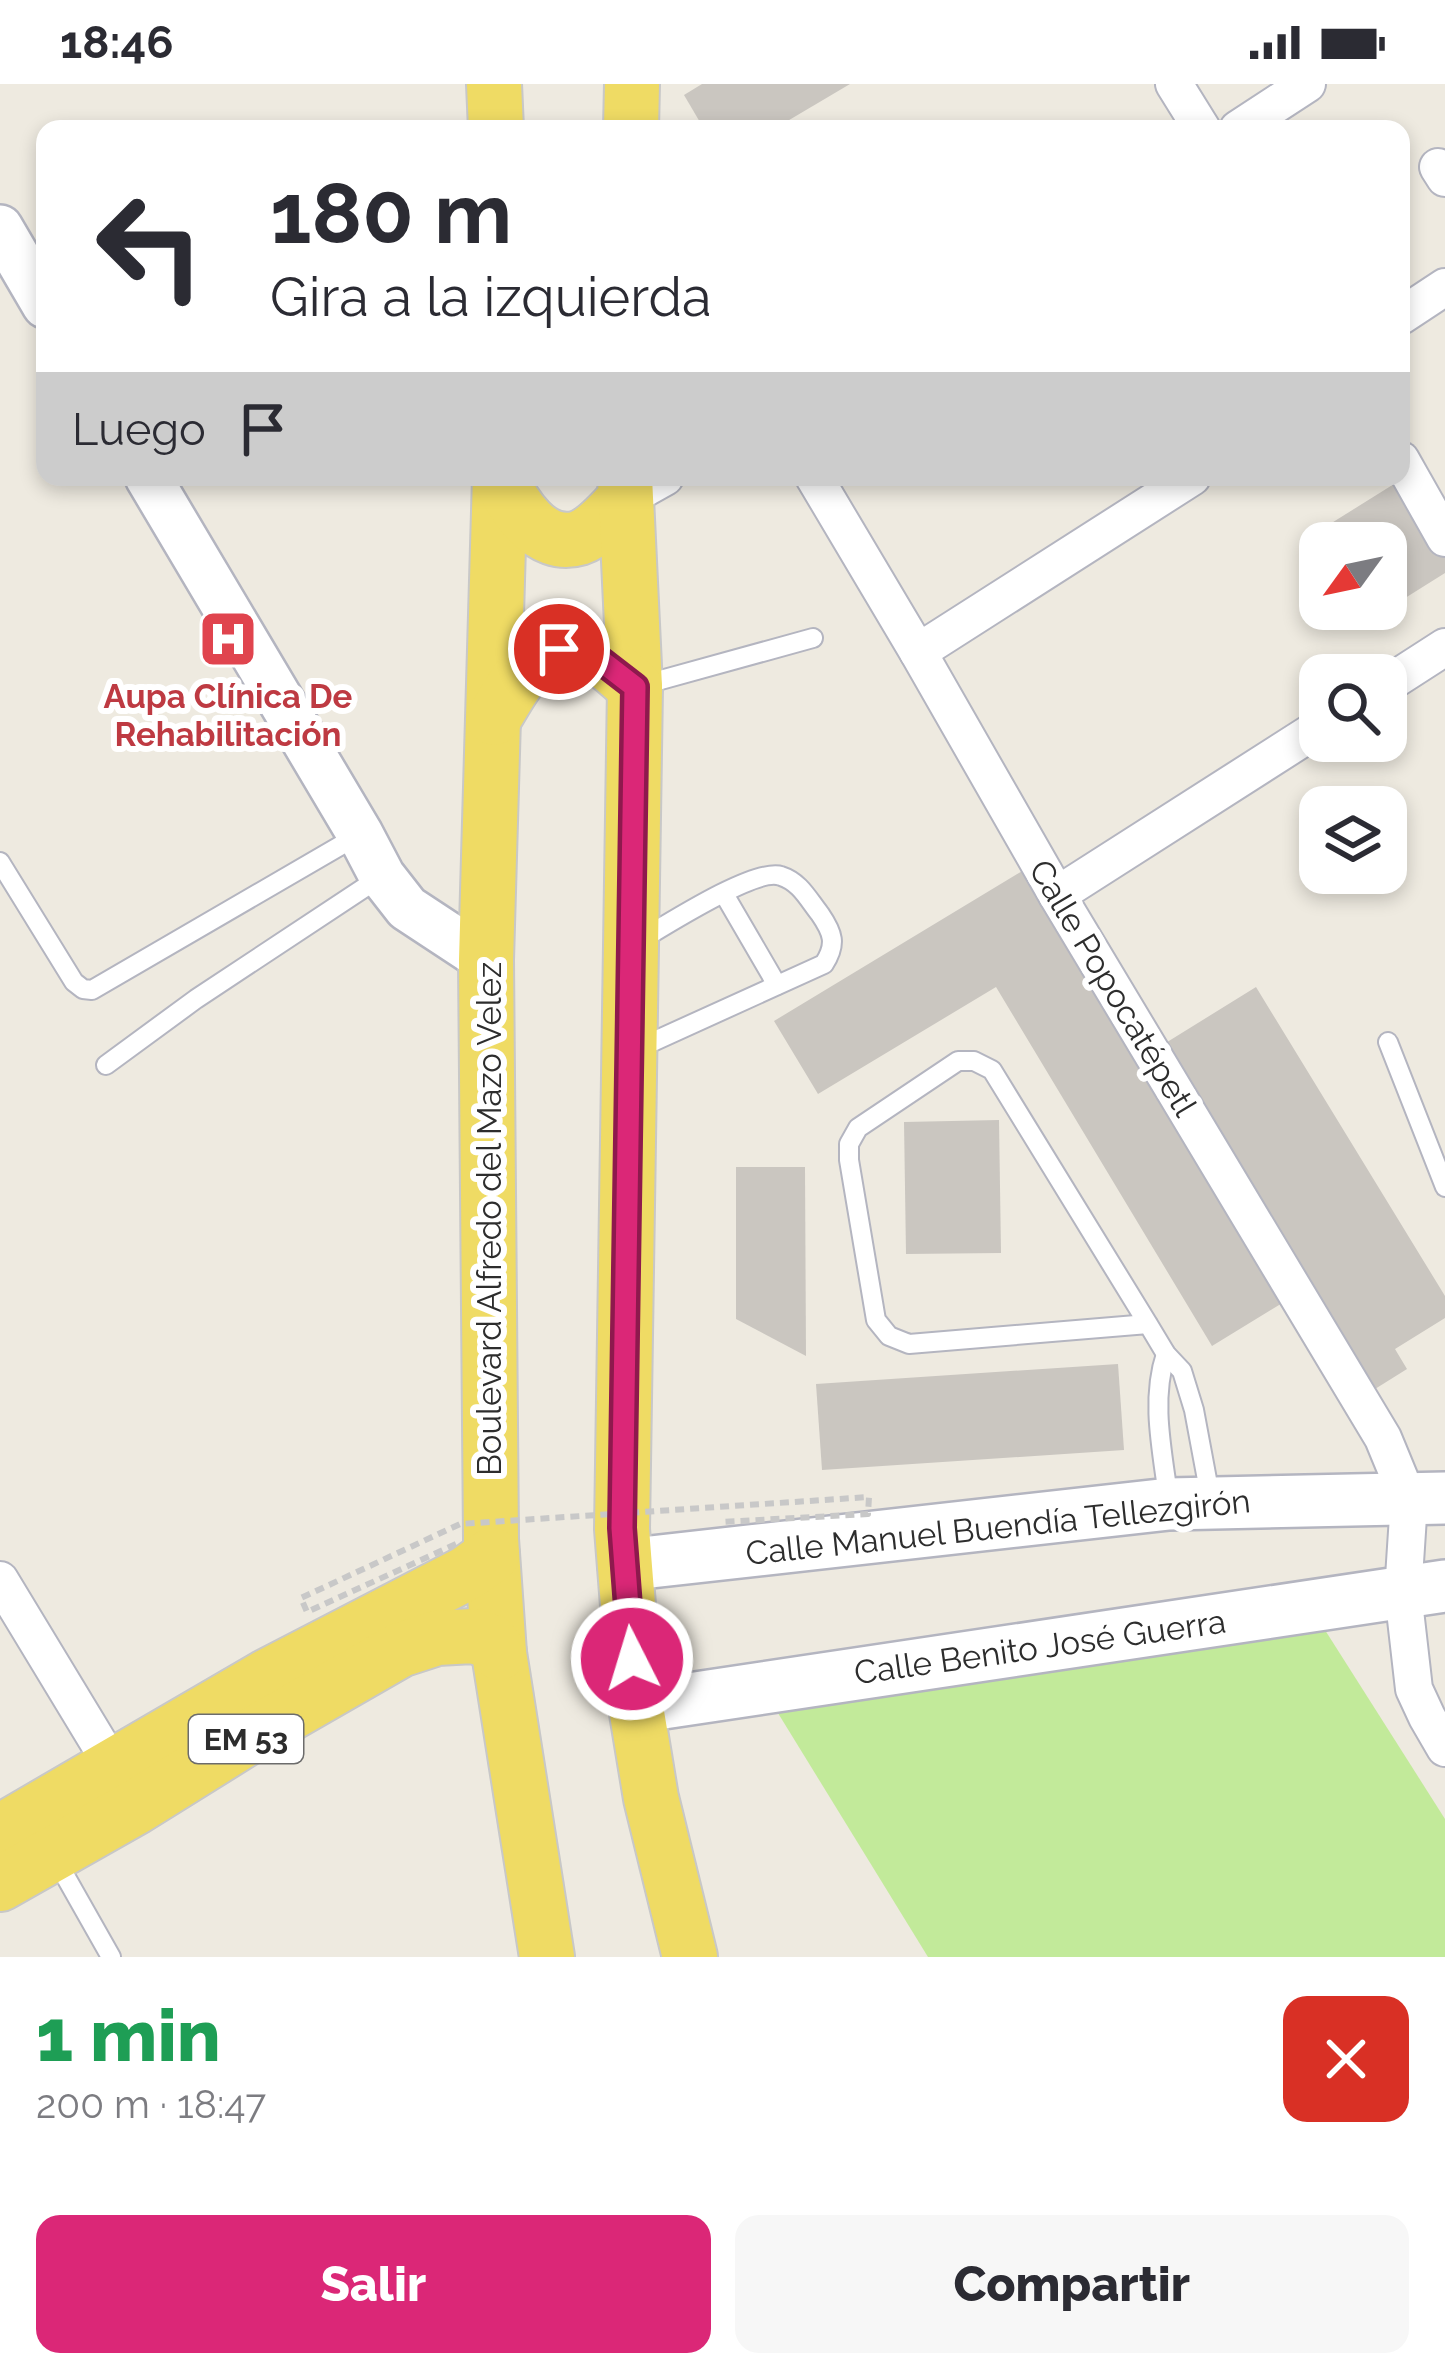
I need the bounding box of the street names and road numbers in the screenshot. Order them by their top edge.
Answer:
street label: Calle Popocatépetl [1021,853,1205,1124]
street label: Boulevard Alfredo del Mazo Velez [470,962,509,1476]
street label: Calle Manuel Buendía Tellezgirón [744,1481,1252,1573]
street label: Calle Benito José Guerra [852,1602,1228,1692]
road number: EM 53 [189,1715,303,1763]

